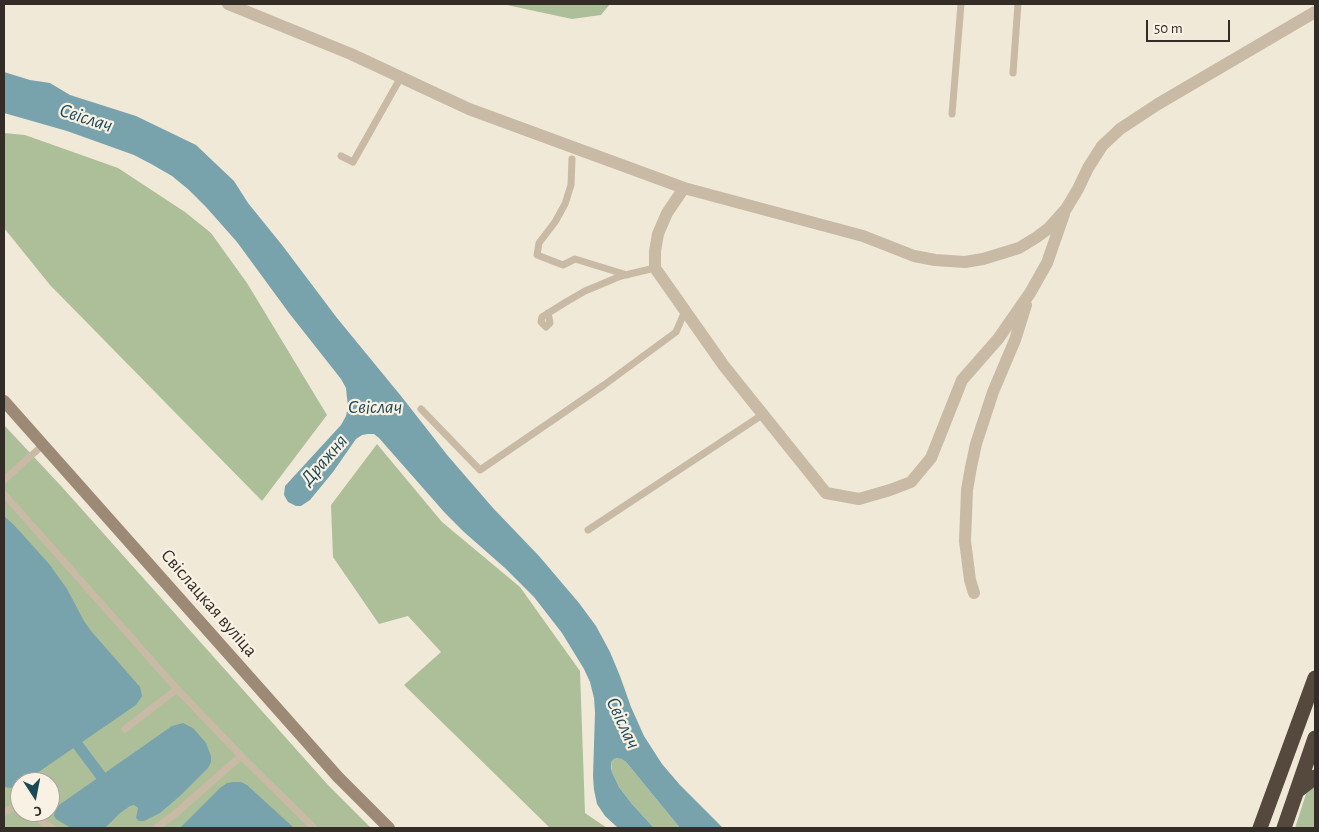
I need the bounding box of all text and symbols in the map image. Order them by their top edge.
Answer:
scale bar [1149,10,1233,42]
text: 50 m [1154,21,1183,36]
water label: Свіслач [56,98,116,138]
water label: Свіслач [348,395,402,419]
water label: Дражня [295,430,353,490]
street label: Свіслацкая вуліца [156,544,262,662]
water label: Свіслач [601,693,645,753]
north arrow [10,772,60,822]
text: С [33,803,43,818]

